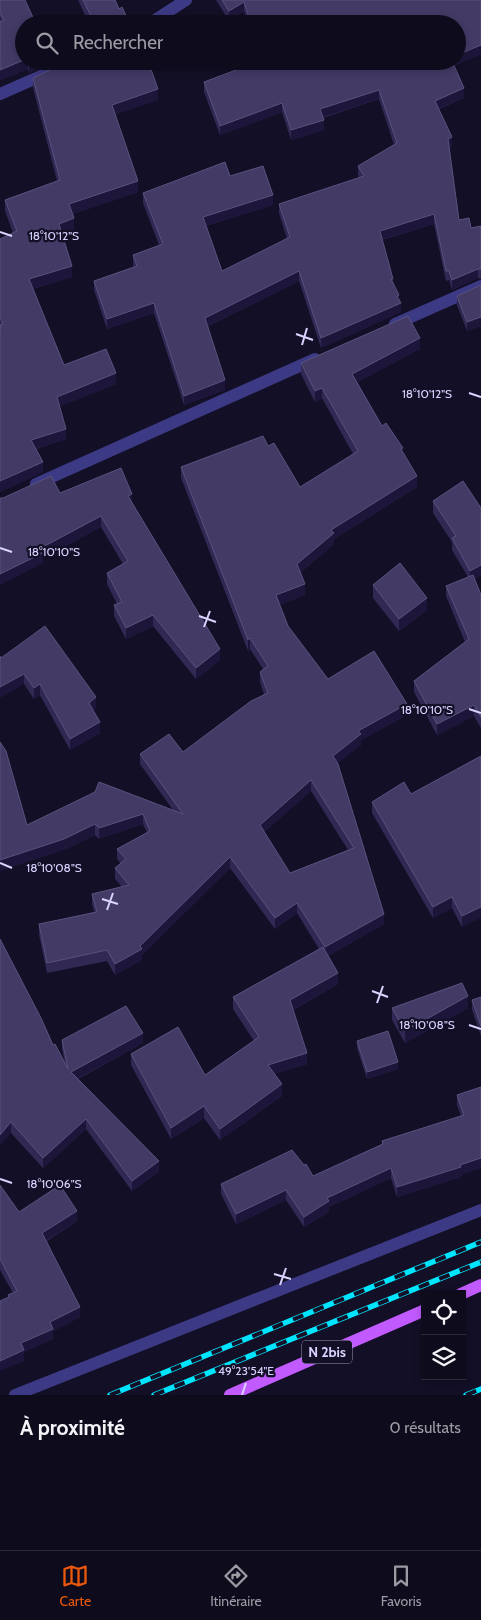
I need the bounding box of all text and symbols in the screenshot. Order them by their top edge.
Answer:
search box [15,15,466,70]
icon: search [33,29,61,57]
text: Rechercher [73,31,163,54]
text: 18°10'12"S [29,228,79,243]
text: 18°10'12"S [402,386,452,401]
text: 18°10'10"S [28,544,80,559]
text: 18°10'10"S [401,702,453,717]
text: 18°10'08"S [26,860,82,875]
text: 18°10'08"S [399,1017,455,1032]
text: 18°10'06"S [26,1176,82,1191]
map controls [421,1290,466,1380]
button: locate [421,1290,466,1335]
button: layers [421,1335,466,1380]
road number: N 2bis [302,1340,352,1364]
text: 49°23'54"E [218,1363,274,1378]
text: À proximité [20,1415,125,1440]
text: 0 résultats [390,1418,461,1437]
tab: Carte [60,1562,91,1610]
tab: Itinéraire [210,1562,262,1610]
tab: Favoris [381,1562,421,1610]

